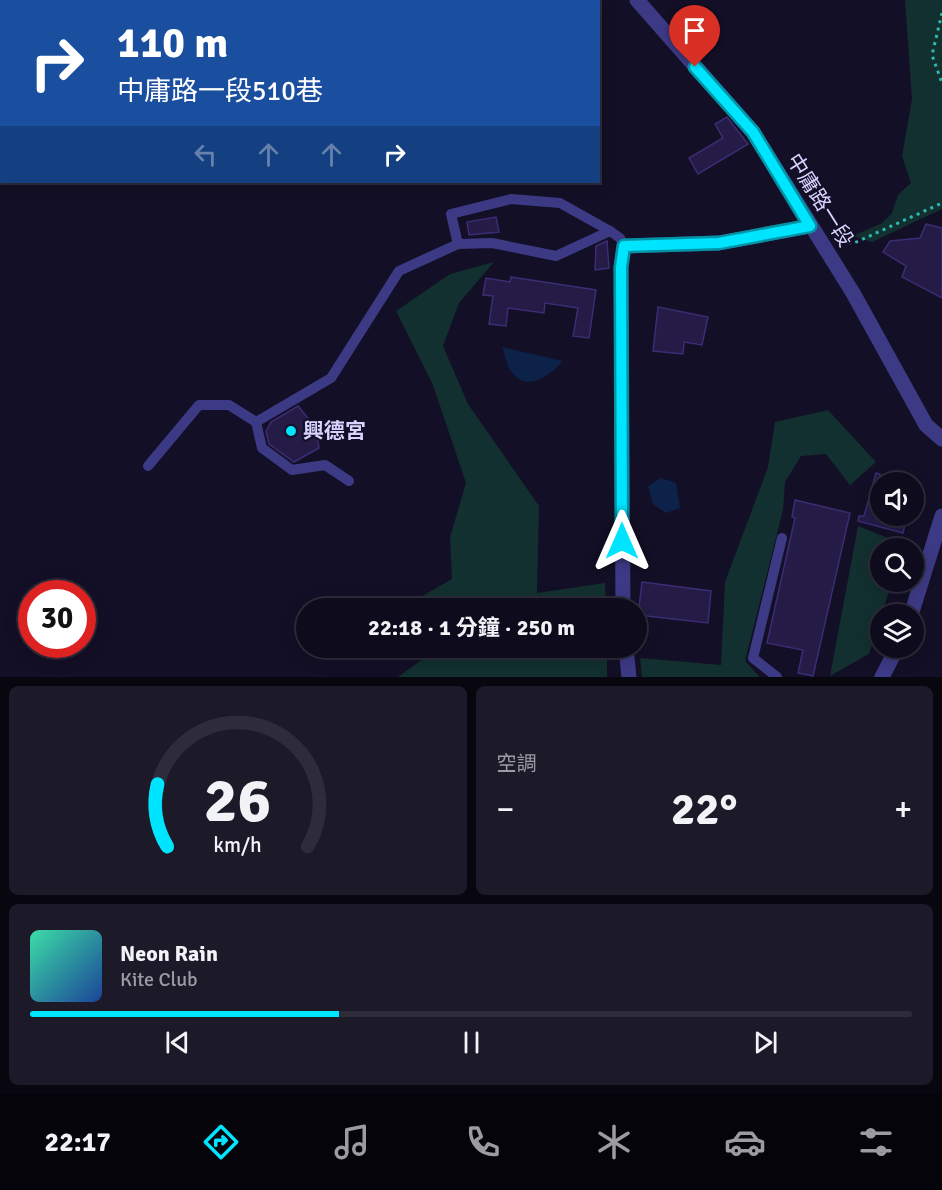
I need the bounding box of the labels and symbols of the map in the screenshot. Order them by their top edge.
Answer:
pin [669,5,720,67]
street label: 中庸路一段 [781,149,859,251]
place label: 興德宮 [303,418,366,444]
marker: 興德宮 [284,424,298,438]
position arrow [590,509,654,573]
speed limit sign: 30 [18,580,96,658]

